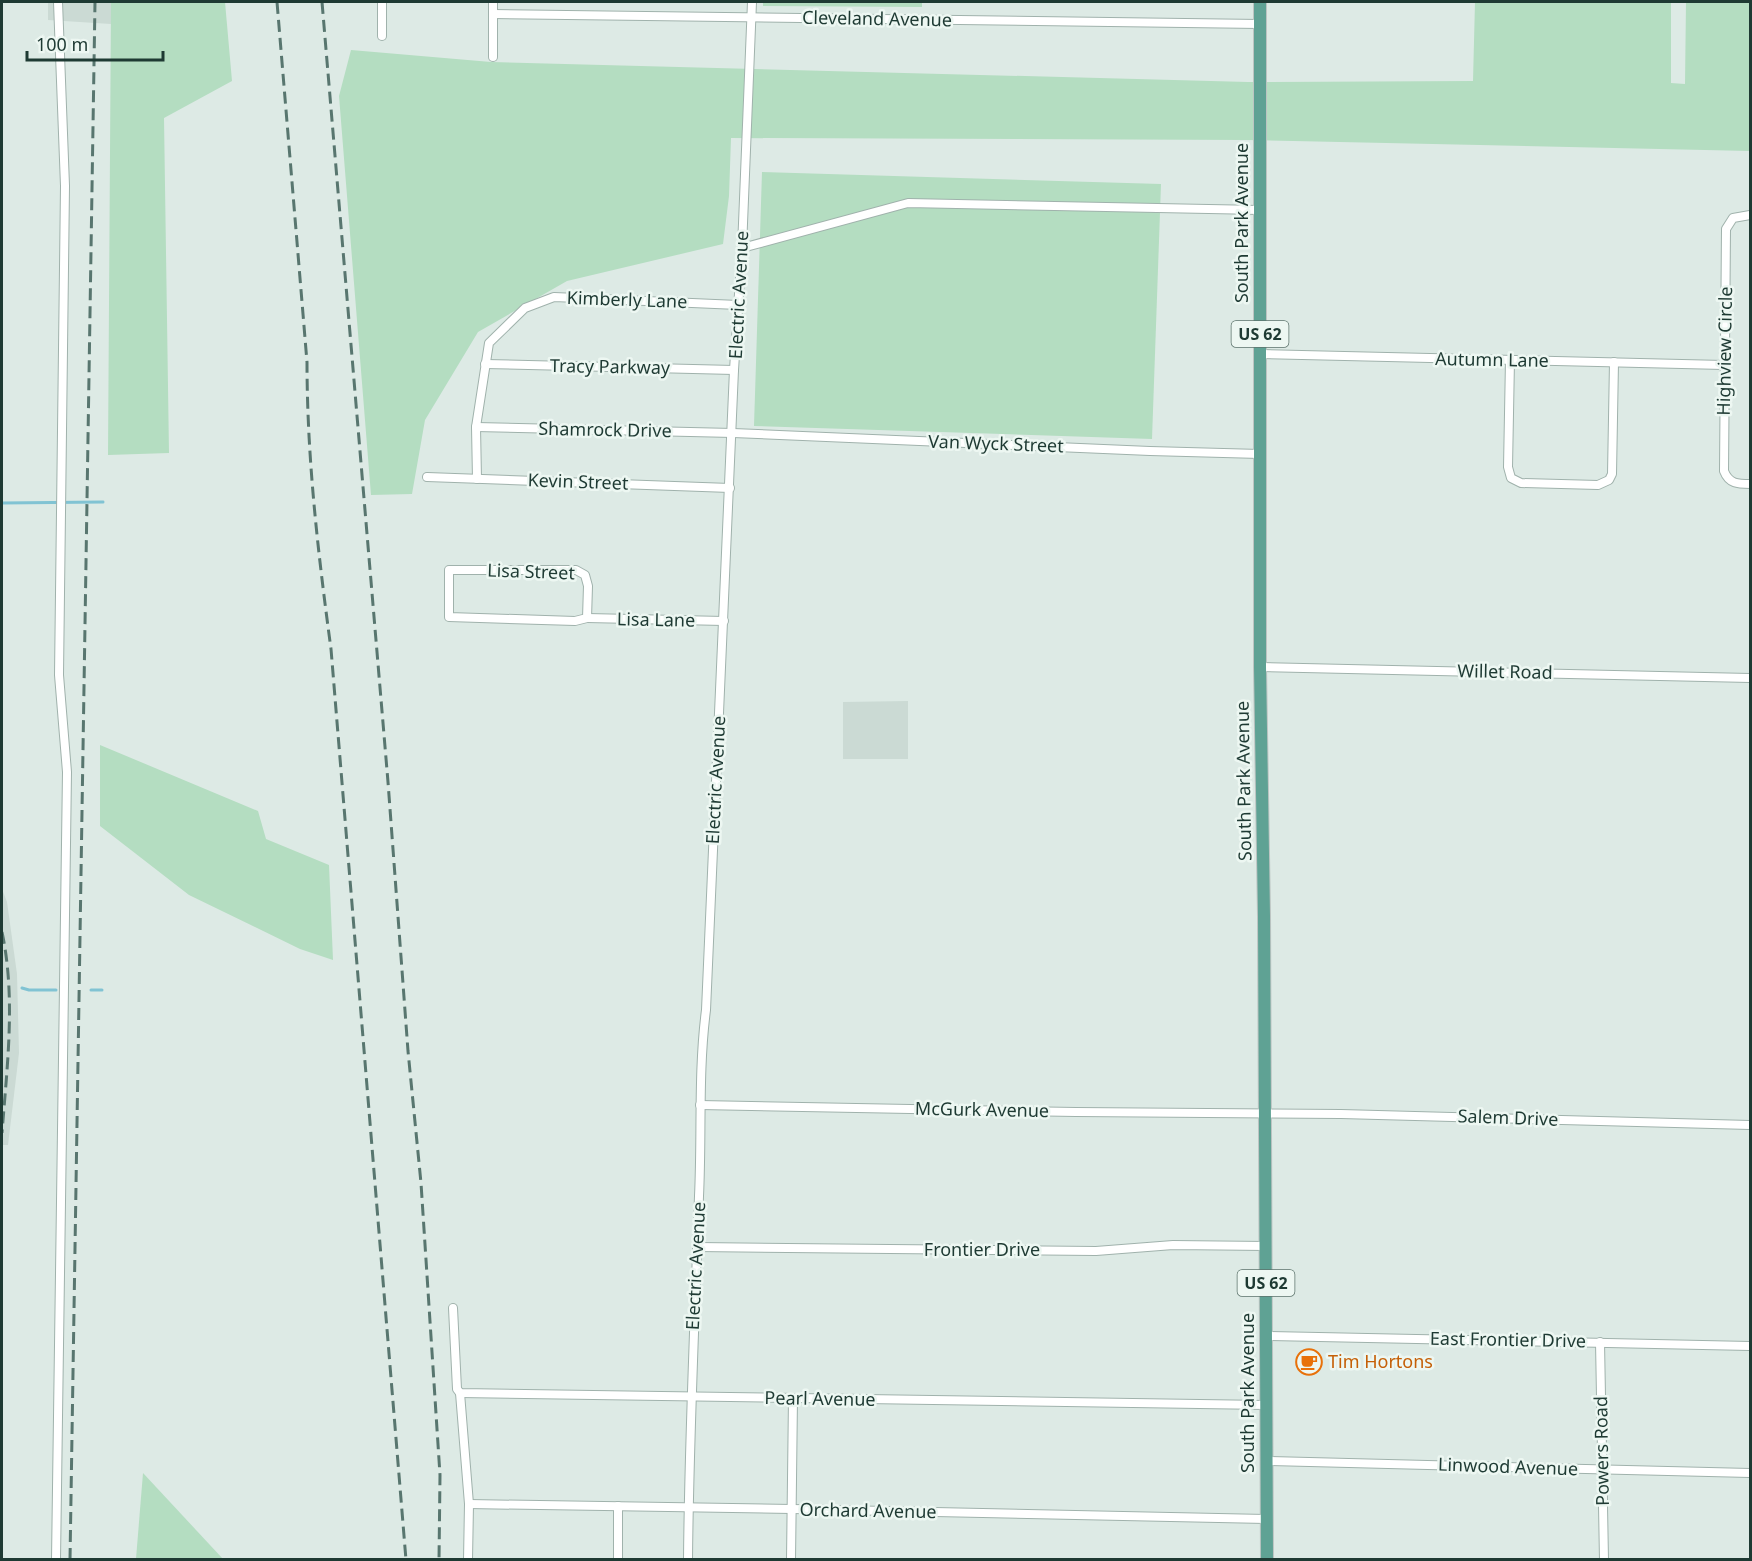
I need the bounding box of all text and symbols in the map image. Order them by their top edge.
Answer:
street label: Cleveland Avenue [802,5,952,31]
scale bar [27,24,164,62]
text: 100 m [36,32,88,56]
street label: South Park Avenue [1229,143,1253,303]
street label: Electric Avenue [723,230,753,360]
street label: Kimberly Lane [566,285,688,313]
street label: Highview Circle [1711,286,1737,416]
road number: US 62 [1232,321,1288,347]
street label: Autumn Lane [1435,346,1549,372]
street label: Tracy Parkway [550,353,671,379]
street label: Shamrock Drive [538,416,672,442]
street label: Van Wyck Street [928,429,1065,457]
street label: Kevin Street [527,467,629,495]
street label: Lisa Street [487,557,576,585]
street label: Lisa Lane [617,606,695,632]
street label: Willet Road [1457,658,1553,684]
street label: South Park Avenue [1230,701,1256,861]
street label: Electric Avenue [700,715,730,845]
street label: McGurk Avenue [915,1096,1049,1122]
street label: Salem Drive [1457,1103,1559,1131]
street label: Electric Avenue [680,1201,710,1331]
street label: Frontier Drive [924,1237,1040,1261]
road number: US 62 [1238,1270,1294,1296]
street label: South Park Avenue [1235,1313,1259,1473]
street label: East Frontier Drive [1430,1326,1586,1352]
cafe icon: Tim Hortons [1294,1347,1324,1377]
place label: Tim Hortons [1328,1349,1433,1373]
street label: Pearl Avenue [764,1385,876,1411]
street label: Powers Road [1588,1396,1614,1506]
street label: Linwood Avenue [1438,1452,1578,1480]
street label: Orchard Avenue [799,1497,937,1523]

